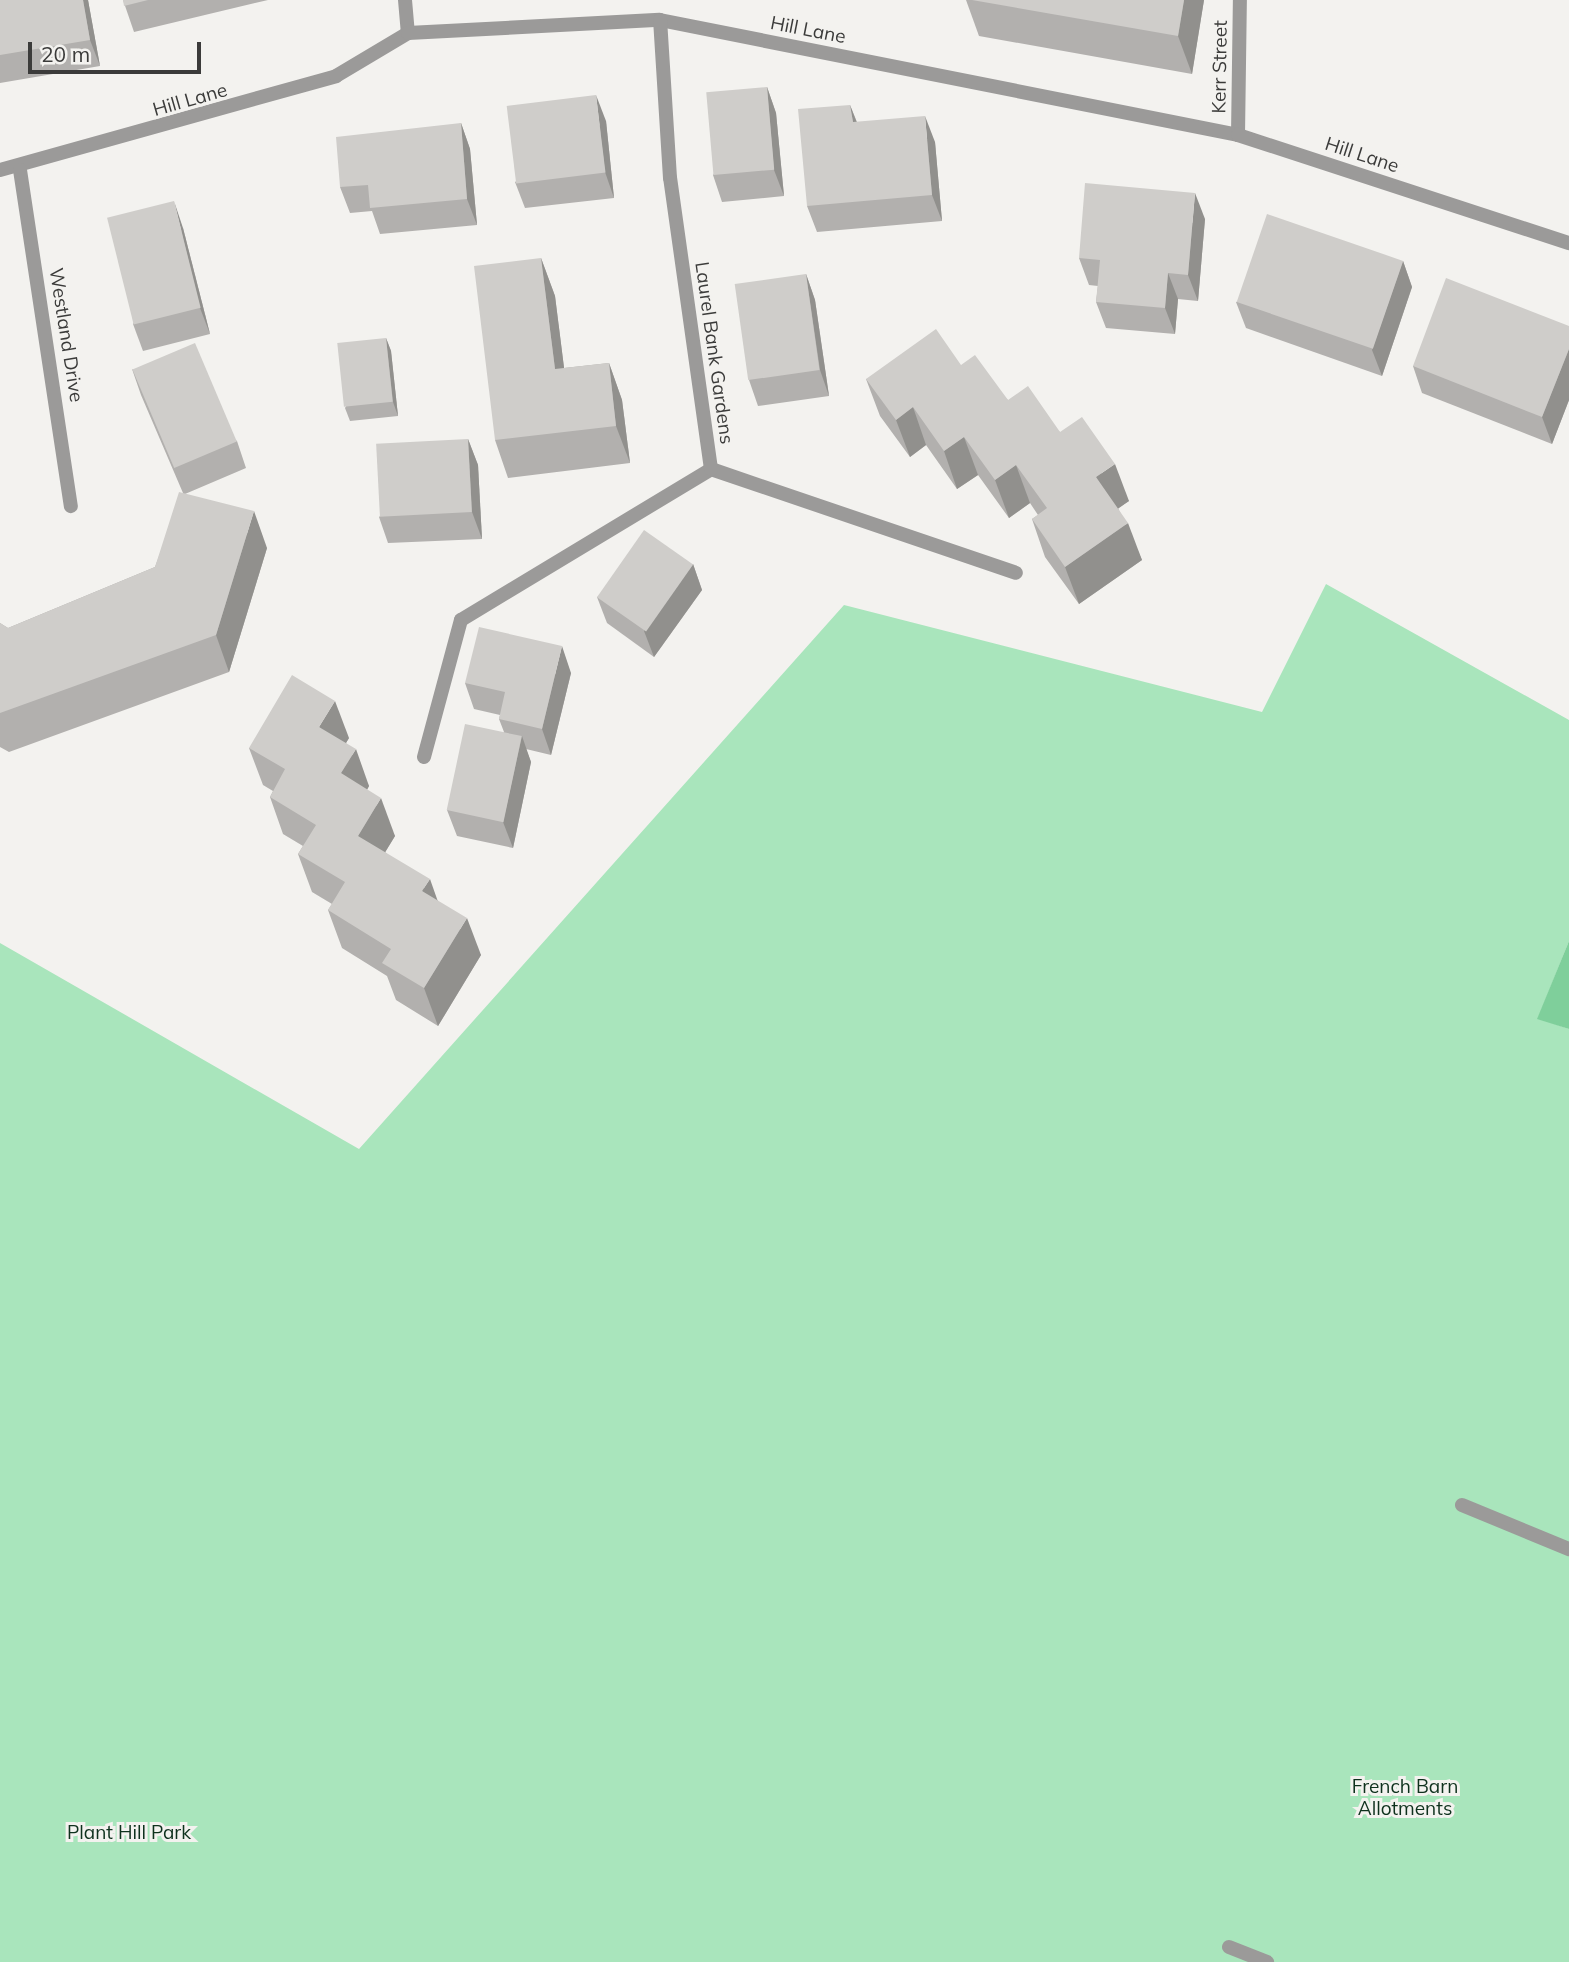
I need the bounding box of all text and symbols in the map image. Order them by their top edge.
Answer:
street label: Hill Lane [768,12,848,48]
street label: Kerr Street [1208,20,1232,114]
scale bar [32,28,205,72]
text: 20 m [41,41,90,67]
street label: Hill Lane [150,79,230,121]
street label: Hill Lane [1322,132,1402,178]
street label: Laurel Bank Gardens [690,260,738,446]
street label: Westland Drive [44,266,88,404]
park label: French Barn Allotments [1352,1776,1458,1820]
park label: Plant Hill Park [67,1822,191,1844]

